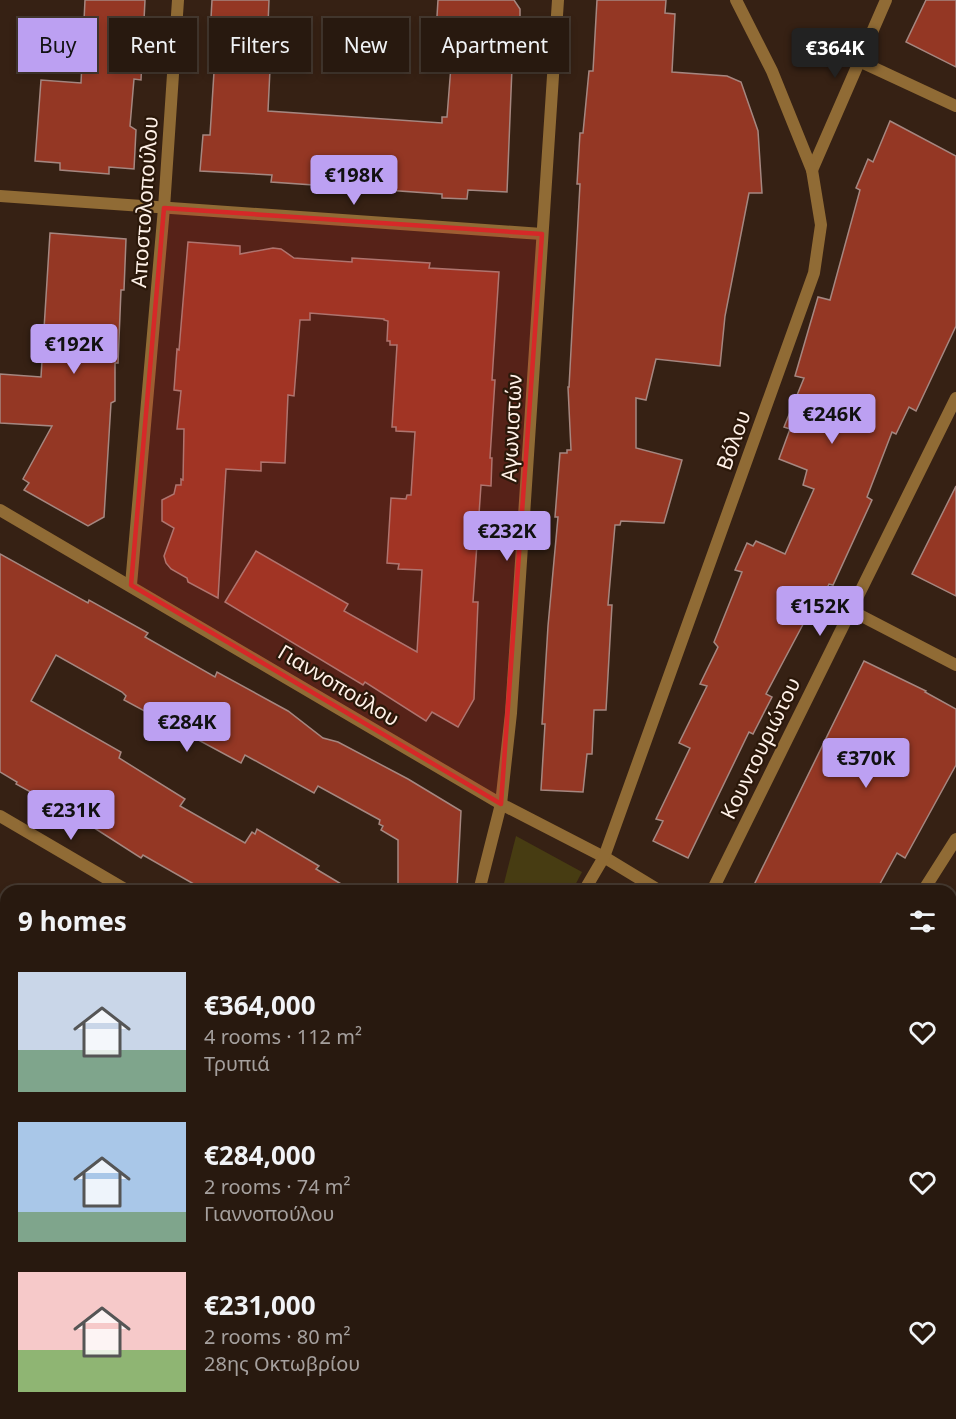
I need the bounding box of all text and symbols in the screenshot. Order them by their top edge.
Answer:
chip: Buy [18,18,97,72]
chip: Rent [109,18,197,72]
chip: Filters [209,18,311,72]
chip: New [323,18,409,72]
chip: Apartment [421,18,569,72]
pin: €364K [793,28,877,79]
text: €364K [805,34,865,61]
street label: Αποστολοπούλου [124,115,164,289]
pin: €198K [312,155,396,206]
text: €198K [324,161,384,188]
pin: €192K [32,324,116,375]
text: €192K [44,330,104,357]
street label: Αγωνιστών [494,373,528,483]
pin: €246K [790,394,874,445]
text: €246K [802,400,862,427]
street label: Βόλου [709,406,757,474]
pin: €232K [465,511,549,562]
text: €232K [477,517,537,544]
pin: €152K [778,586,862,637]
text: €152K [790,592,850,619]
street label: Γιαννοπούλου [273,638,405,732]
street label: Κουντουριώτου [714,672,806,824]
pin: €284K [145,702,229,753]
text: €284K [157,708,217,735]
pin: €370K [824,738,908,789]
text: €370K [836,744,896,771]
pin: €231K [29,790,113,841]
text: €231K [41,796,101,823]
text: 9 homes [18,903,127,939]
icon: filters [906,905,939,938]
text: €364,000 [204,987,316,1023]
icon: home [66,996,138,1068]
icon: heart [906,1016,939,1049]
text: 4 rooms · 112 m² [204,1023,362,1050]
text: Τρυπιά [204,1050,270,1077]
text: €284,000 [204,1137,316,1173]
icon: home [66,1146,138,1218]
icon: heart [906,1166,939,1199]
text: 2 rooms · 74 m² [204,1173,351,1200]
text: Γιαννοπούλου [204,1200,334,1227]
text: €231,000 [204,1287,316,1323]
icon: home [66,1296,138,1368]
icon: heart [906,1316,939,1349]
text: 2 rooms · 80 m² [204,1323,351,1350]
text: 28ης Οκτωβρίου [204,1350,360,1377]

